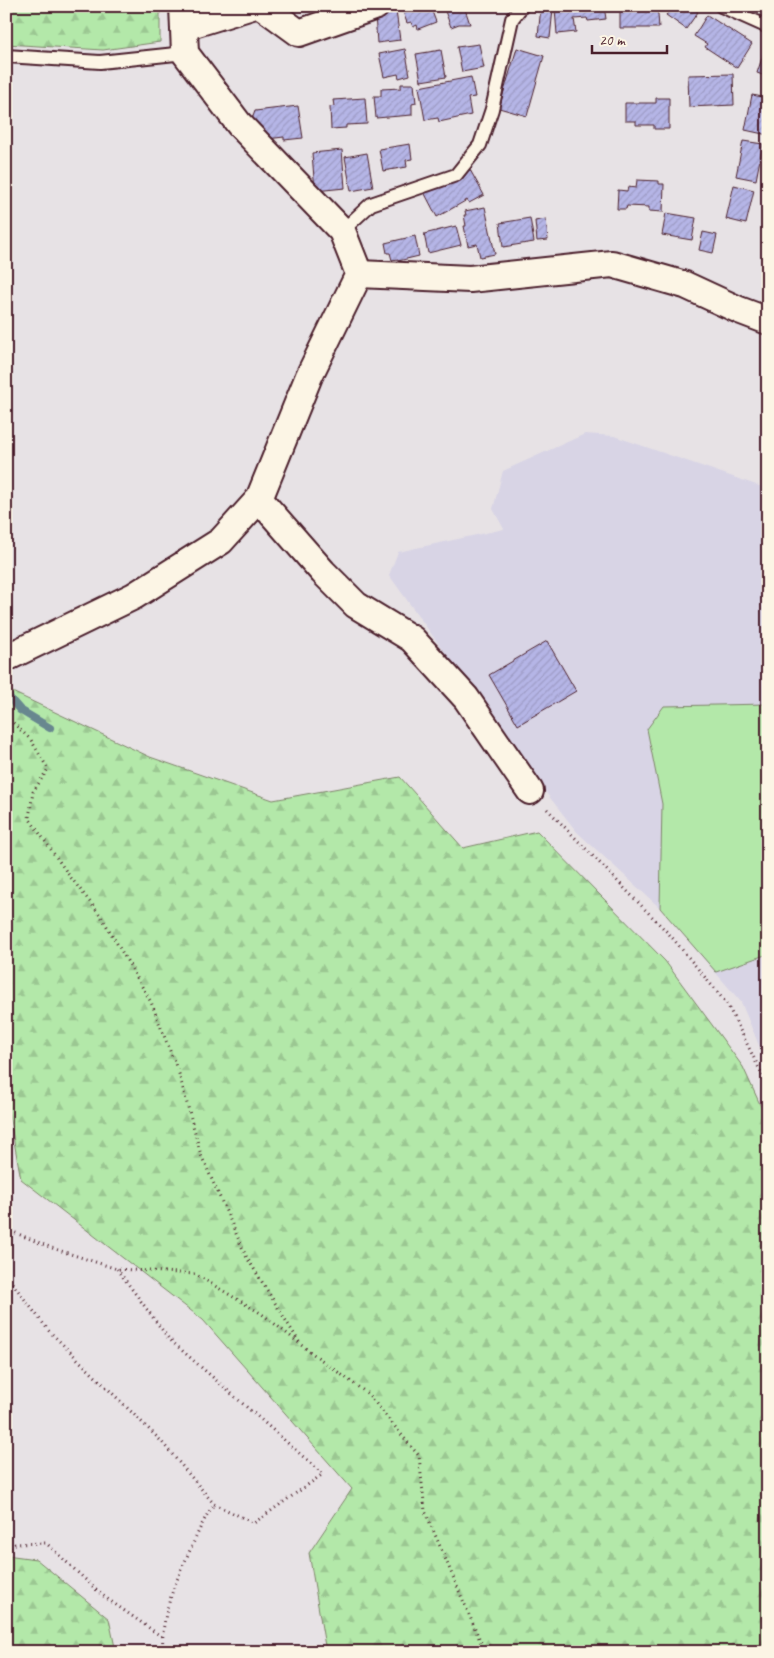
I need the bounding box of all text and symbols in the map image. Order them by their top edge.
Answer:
scale bar [592,22,666,54]
text: 20 m [599,31,626,50]

